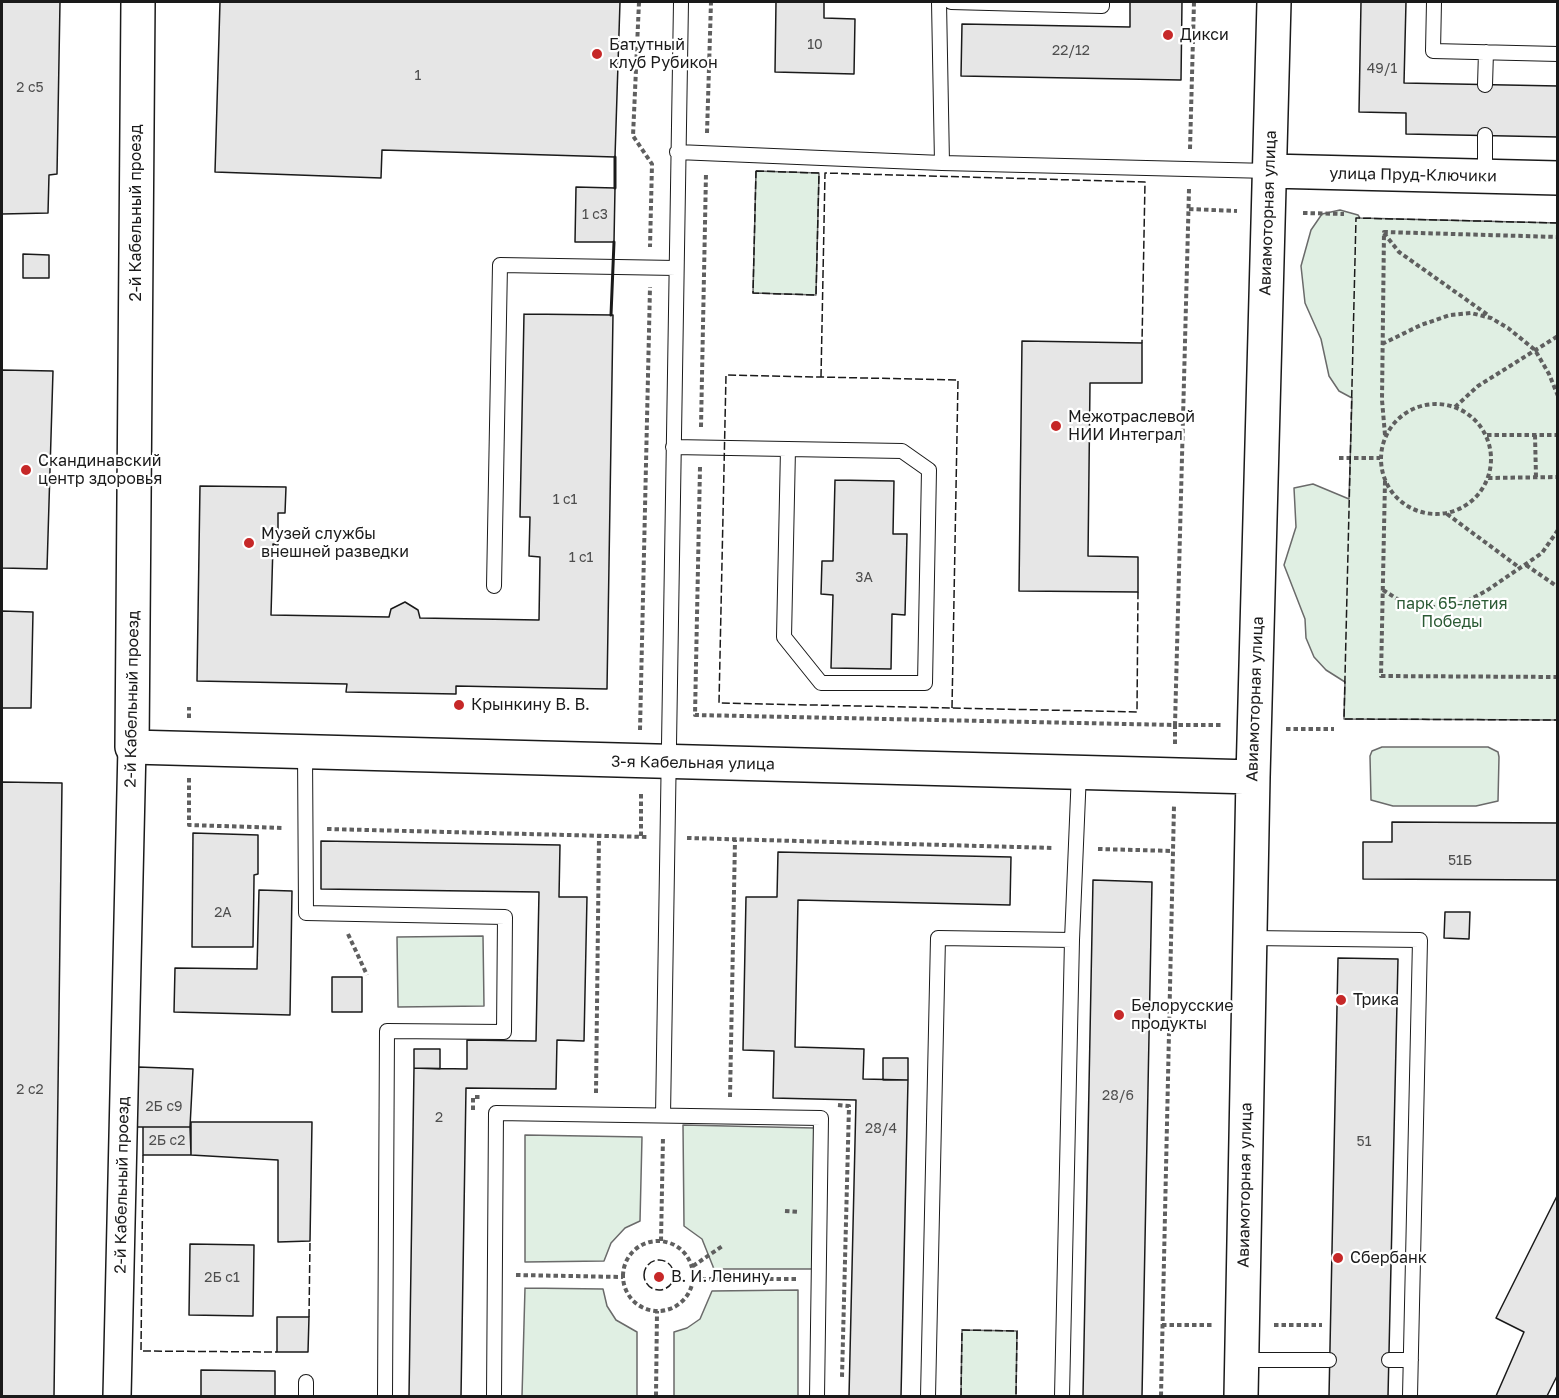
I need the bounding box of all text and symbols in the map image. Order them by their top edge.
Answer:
place label: Дикси [1180,25,1229,45]
marker: Дикси [1161,28,1175,42]
place label: Батутный клуб Рубикон [609,35,718,73]
house number: 10 [807,37,823,53]
house number: 22/12 [1052,43,1090,59]
marker: Батутный клуб Рубикон [590,47,604,61]
house number: 49/1 [1367,61,1397,77]
house number: 1 [415,68,421,84]
house number: 2 с5 [16,80,44,96]
street label: 2-й Кабельный проезд [126,124,146,302]
street label: Авиамоторная улица [1256,130,1280,296]
street label: улица Пруд-Ключики [1329,164,1497,186]
house number: 1 с3 [582,207,608,223]
place label: Межотраслевой НИИ Интеграл [1068,407,1195,445]
marker: Межотраслевой НИИ Интеграл [1049,419,1063,433]
place label: Скандинавский центр здоровья [38,451,162,489]
marker: Скандинавский центр здоровья [19,463,33,477]
house number: 1 с1 [553,492,577,508]
place label: Музей службы внешней разведки [261,524,409,562]
marker: Музей службы внешней разведки [242,536,256,550]
house number: 1 с1 [569,550,593,566]
house number: 3А [855,570,873,586]
park label: парк 65-летия Победы [1396,594,1508,632]
street label: 2-й Кабельный проезд [121,610,143,788]
street label: Авиамоторная улица [1243,616,1267,782]
place label: Крынкину В. В. [471,695,590,715]
marker: Крынкину В. В. [452,698,466,712]
street label: 3-я Кабельная улица [611,752,775,774]
house number: 51Б [1448,853,1472,869]
house number: 2А [214,905,232,921]
place label: Трика [1353,990,1399,1010]
marker: Трика [1334,993,1348,1007]
place label: Белорусские продукты [1131,996,1234,1034]
marker: Белорусские продукты [1112,1008,1126,1022]
house number: 2 с2 [16,1082,44,1098]
house number: 28/6 [1102,1088,1134,1104]
street label: 2-й Кабельный проезд [111,1096,133,1274]
house number: 2Б с9 [145,1099,183,1115]
street label: Авиамоторная улица [1234,1102,1256,1268]
house number: 2 [435,1110,443,1126]
house number: 28/4 [865,1121,897,1137]
house number: 2Б с2 [149,1133,185,1149]
house number: 51 [1357,1134,1371,1150]
place label: Сбербанк [1350,1248,1427,1268]
marker: Сбербанк [1331,1251,1345,1265]
place label: В. И. Ленину [671,1267,770,1287]
house number: 2Б с1 [204,1270,240,1286]
marker: В. И. Ленину [652,1270,666,1284]

